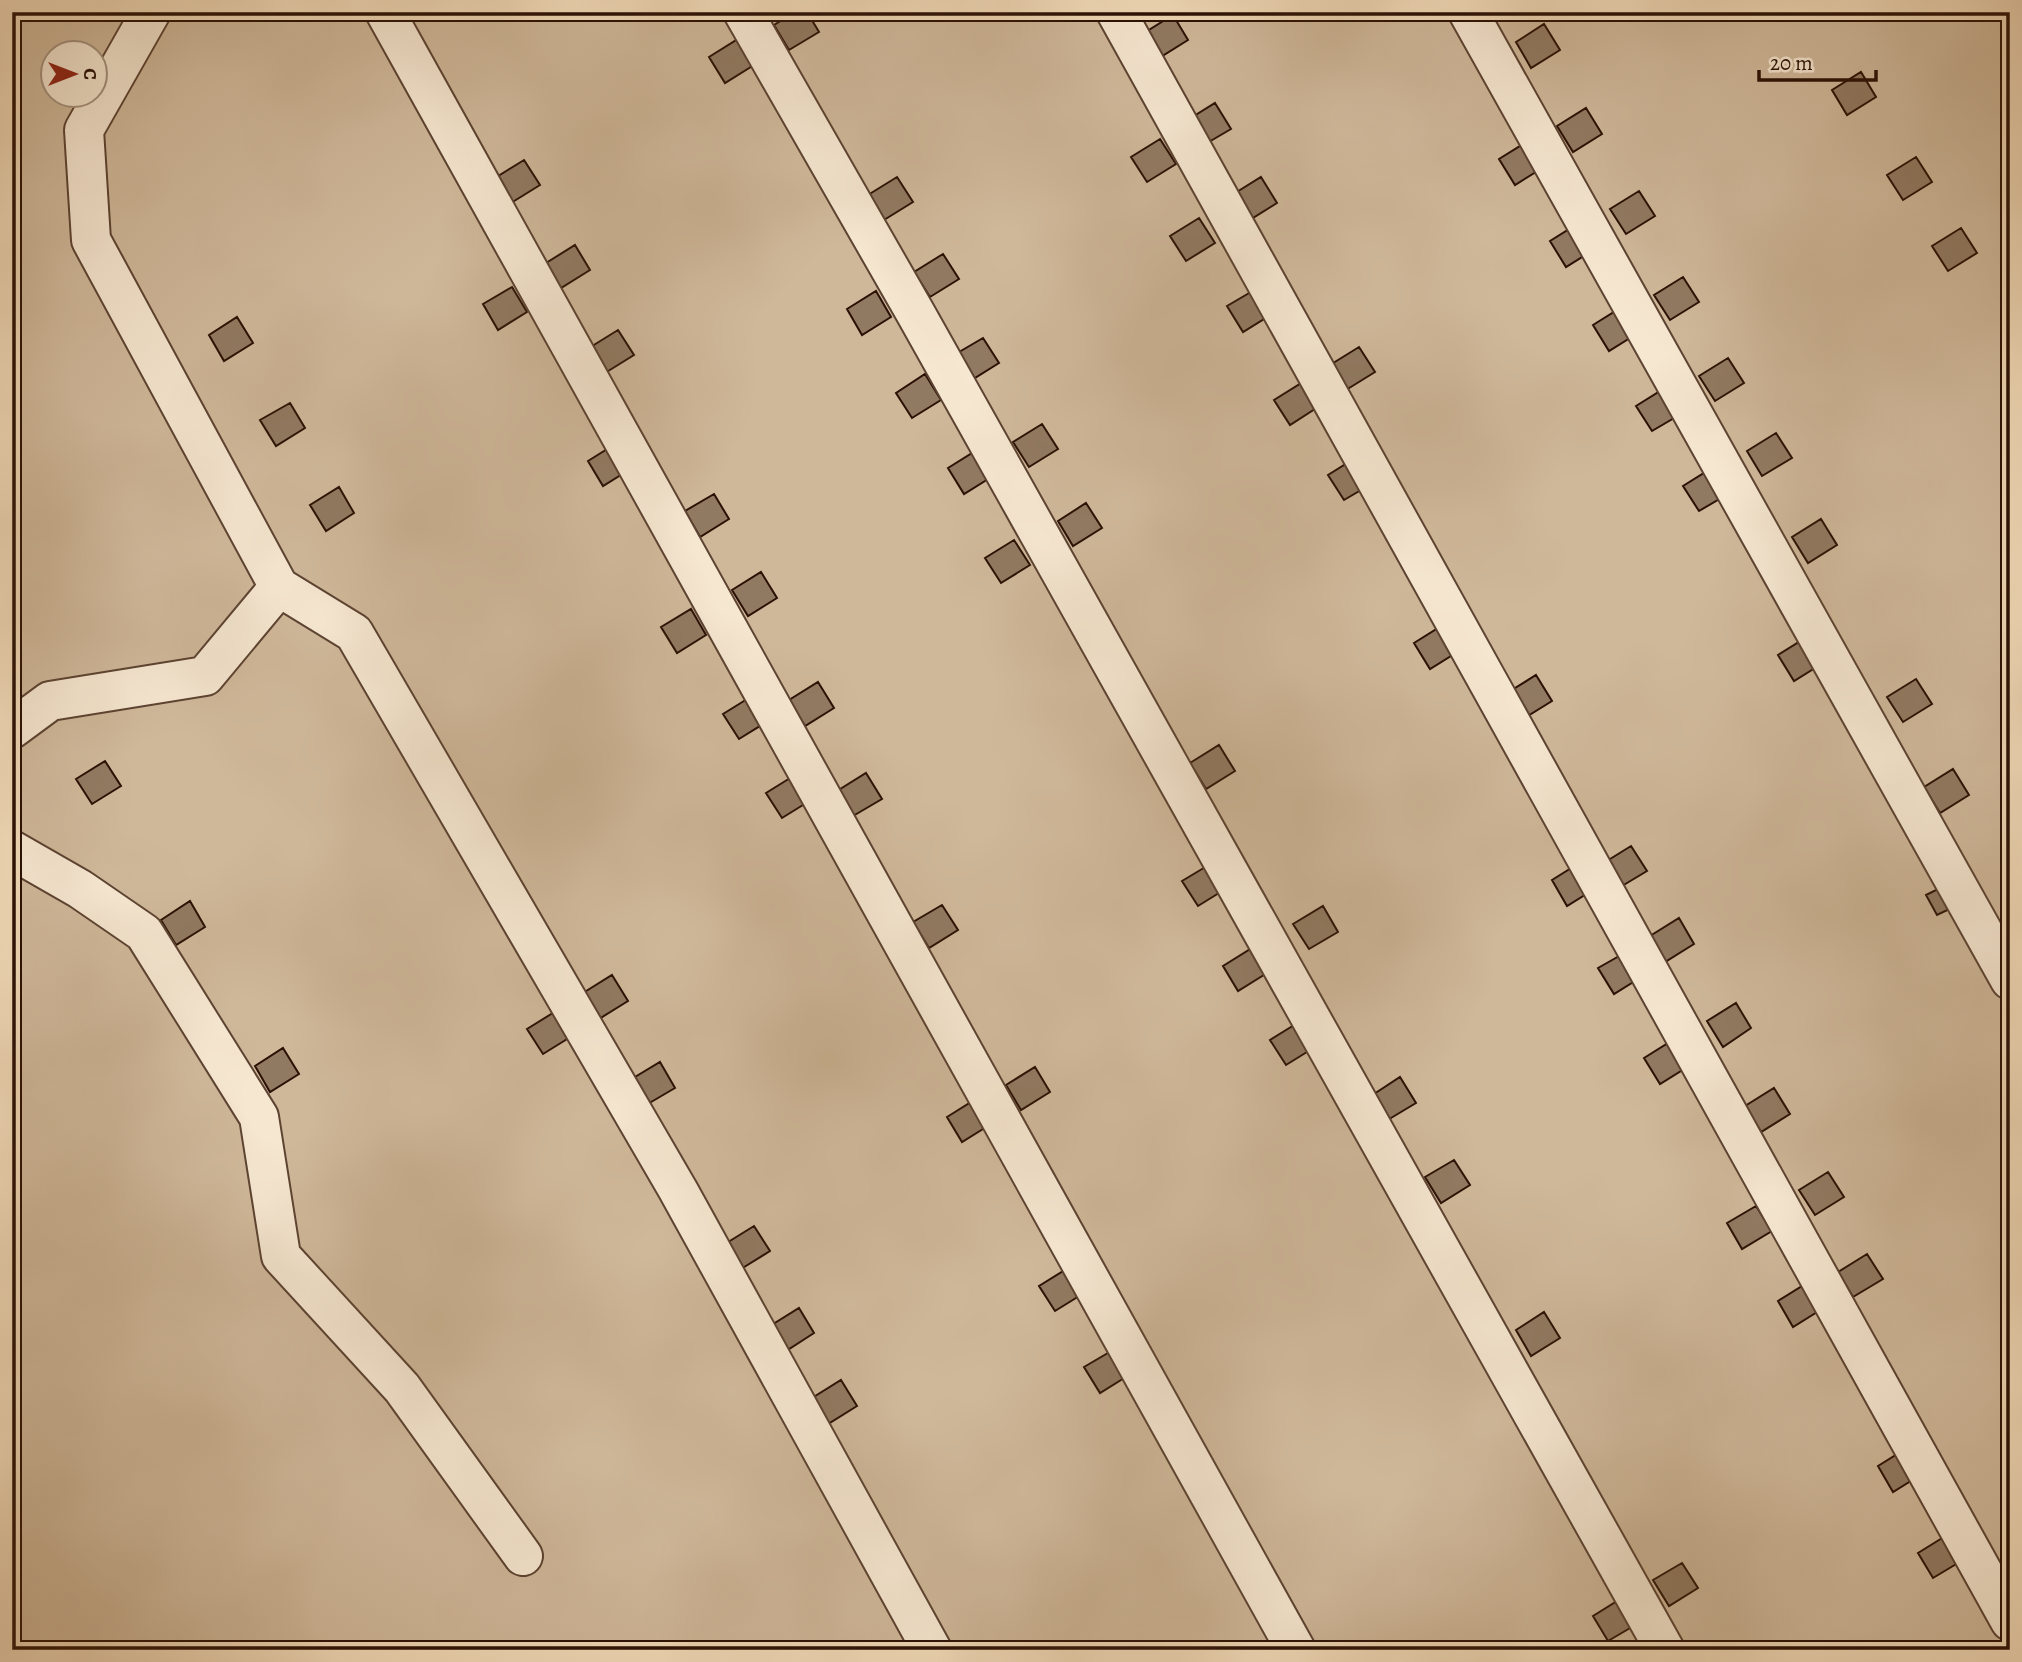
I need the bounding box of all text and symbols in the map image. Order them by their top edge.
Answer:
north arrow [38,38,108,108]
scale bar [1759,38,1877,82]
text: 20 m [1770,49,1813,77]
text: С [77,68,103,80]

